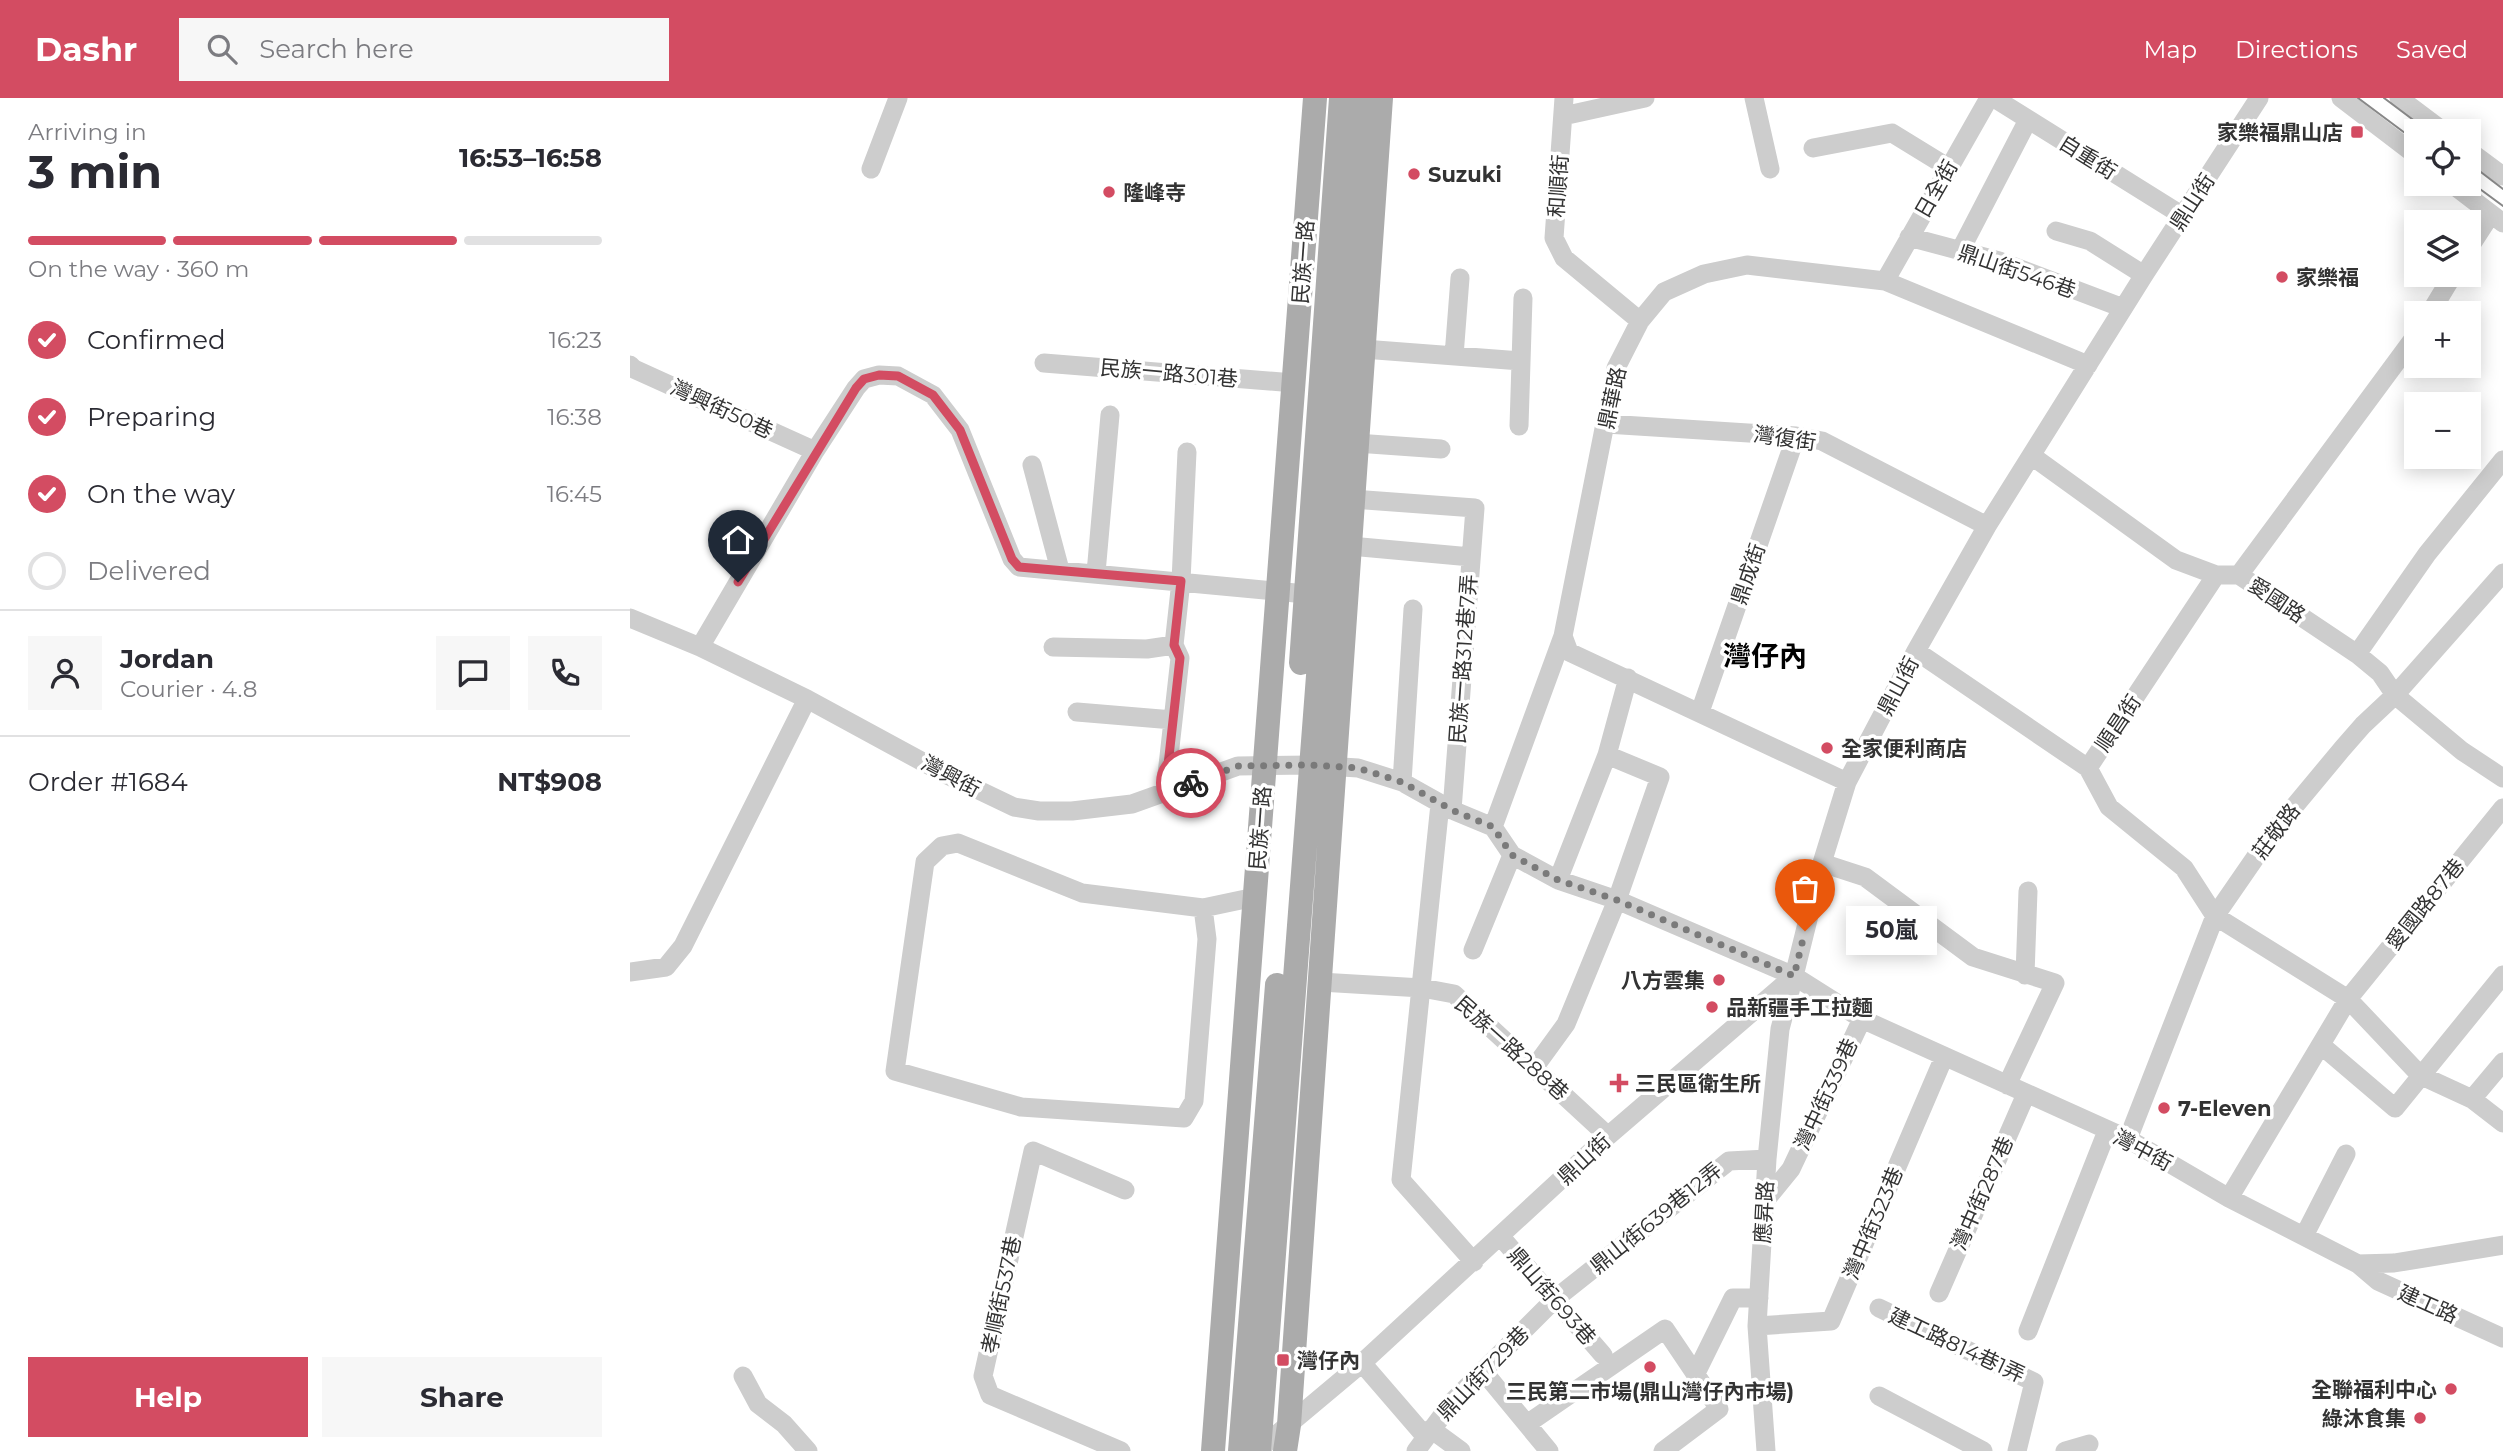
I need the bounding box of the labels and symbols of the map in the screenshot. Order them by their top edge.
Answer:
place label: 家樂福鼎山店 [2217,120,2343,145]
marker: 家樂福鼎山店 [2349,124,2365,140]
street label: 自重街 [2055,130,2121,184]
street label: 和順街 [1543,154,1573,218]
street label: 日全街 [1909,155,1963,223]
place label: Suzuki [1428,162,1502,187]
marker: Suzuki [1406,166,1422,182]
street label: 鼎山街 [2164,169,2220,235]
place label: 隆峰寺 [1123,180,1186,205]
marker: 隆峰寺 [1101,184,1117,200]
street label: 民族一路 [1288,219,1318,305]
street label: 鼎山街546巷 [1955,239,2079,303]
place label: 家樂福 [2296,265,2359,290]
marker: 家樂福 [2274,269,2290,285]
street label: 民族一路301巷 [1099,355,1239,391]
street label: 鼎華路 [1593,365,1631,431]
street label: 灣興街50巷 [667,374,777,444]
street label: 灣復街 [1752,421,1818,455]
pin [708,510,768,582]
street label: 鼎成街 [1726,540,1770,608]
street label: 愛國路 [2244,572,2310,628]
street label: 民族一路312巷7弄 [1445,573,1481,745]
district label: 灣仔內 [1723,639,1807,673]
street label: 鼎山街 [1872,652,1924,720]
street label: 順昌街 [2090,690,2146,756]
place label: 全家便利商店 [1841,736,1967,761]
marker: 全家便利商店 [1819,740,1835,756]
courier [1156,748,1226,818]
street label: 灣興街 [917,750,985,802]
street label: 民族一路 [1245,785,1275,871]
street label: 莊敬路 [2247,798,2305,864]
street label: 愛國路87巷 [2381,853,2469,955]
pin [1775,859,1835,931]
callout: 50嵐 [1847,906,1938,956]
place label: 八方雲集 [1621,968,1705,993]
marker: 八方雲集 [1711,972,1727,988]
street label: 民族一路288巷 [1450,991,1574,1105]
place label: 品新疆手工拉麵 [1726,995,1873,1020]
marker: 品新疆手工拉麵 [1704,999,1720,1015]
street label: 灣中街339巷 [1789,1034,1863,1154]
place label: 三民區衛生所 [1635,1071,1761,1096]
marker: 三民區衛生所 [1609,1073,1629,1093]
place label: 7-Eleven [2178,1096,2272,1121]
marker: 7-Eleven [2156,1100,2172,1116]
street label: 灣中街 [2109,1124,2177,1176]
street label: 鼎山街 [1552,1128,1616,1190]
street label: 灣中街287巷 [1946,1132,2018,1254]
street label: 鼎山街639巷12弄 [1585,1157,1727,1279]
street label: 灣中街323巷 [1838,1163,1908,1283]
street label: 應昇路 [1750,1180,1778,1244]
street label: 孝順街537巷 [976,1234,1026,1356]
street label: 鼎山街693巷 [1503,1242,1601,1350]
street label: 建工路 [2394,1280,2462,1328]
street label: 建工路814巷1弄 [1885,1303,2029,1387]
street label: 鼎山街729巷 [1432,1321,1534,1425]
place label: 灣仔內 [1297,1348,1360,1373]
marker: 灣仔內 [1275,1352,1291,1368]
marker: 三民第二市場(鼎山灣仔內市場) [1642,1359,1658,1375]
place label: 全聯福利中心 [2311,1377,2437,1402]
place label: 三民第二市場(鼎山灣仔內市場) [1506,1379,1794,1404]
marker: 全聯福利中心 [2443,1381,2459,1397]
place label: 綠沐食集 [2322,1406,2406,1431]
marker: 綠沐食集 [2412,1410,2428,1426]

